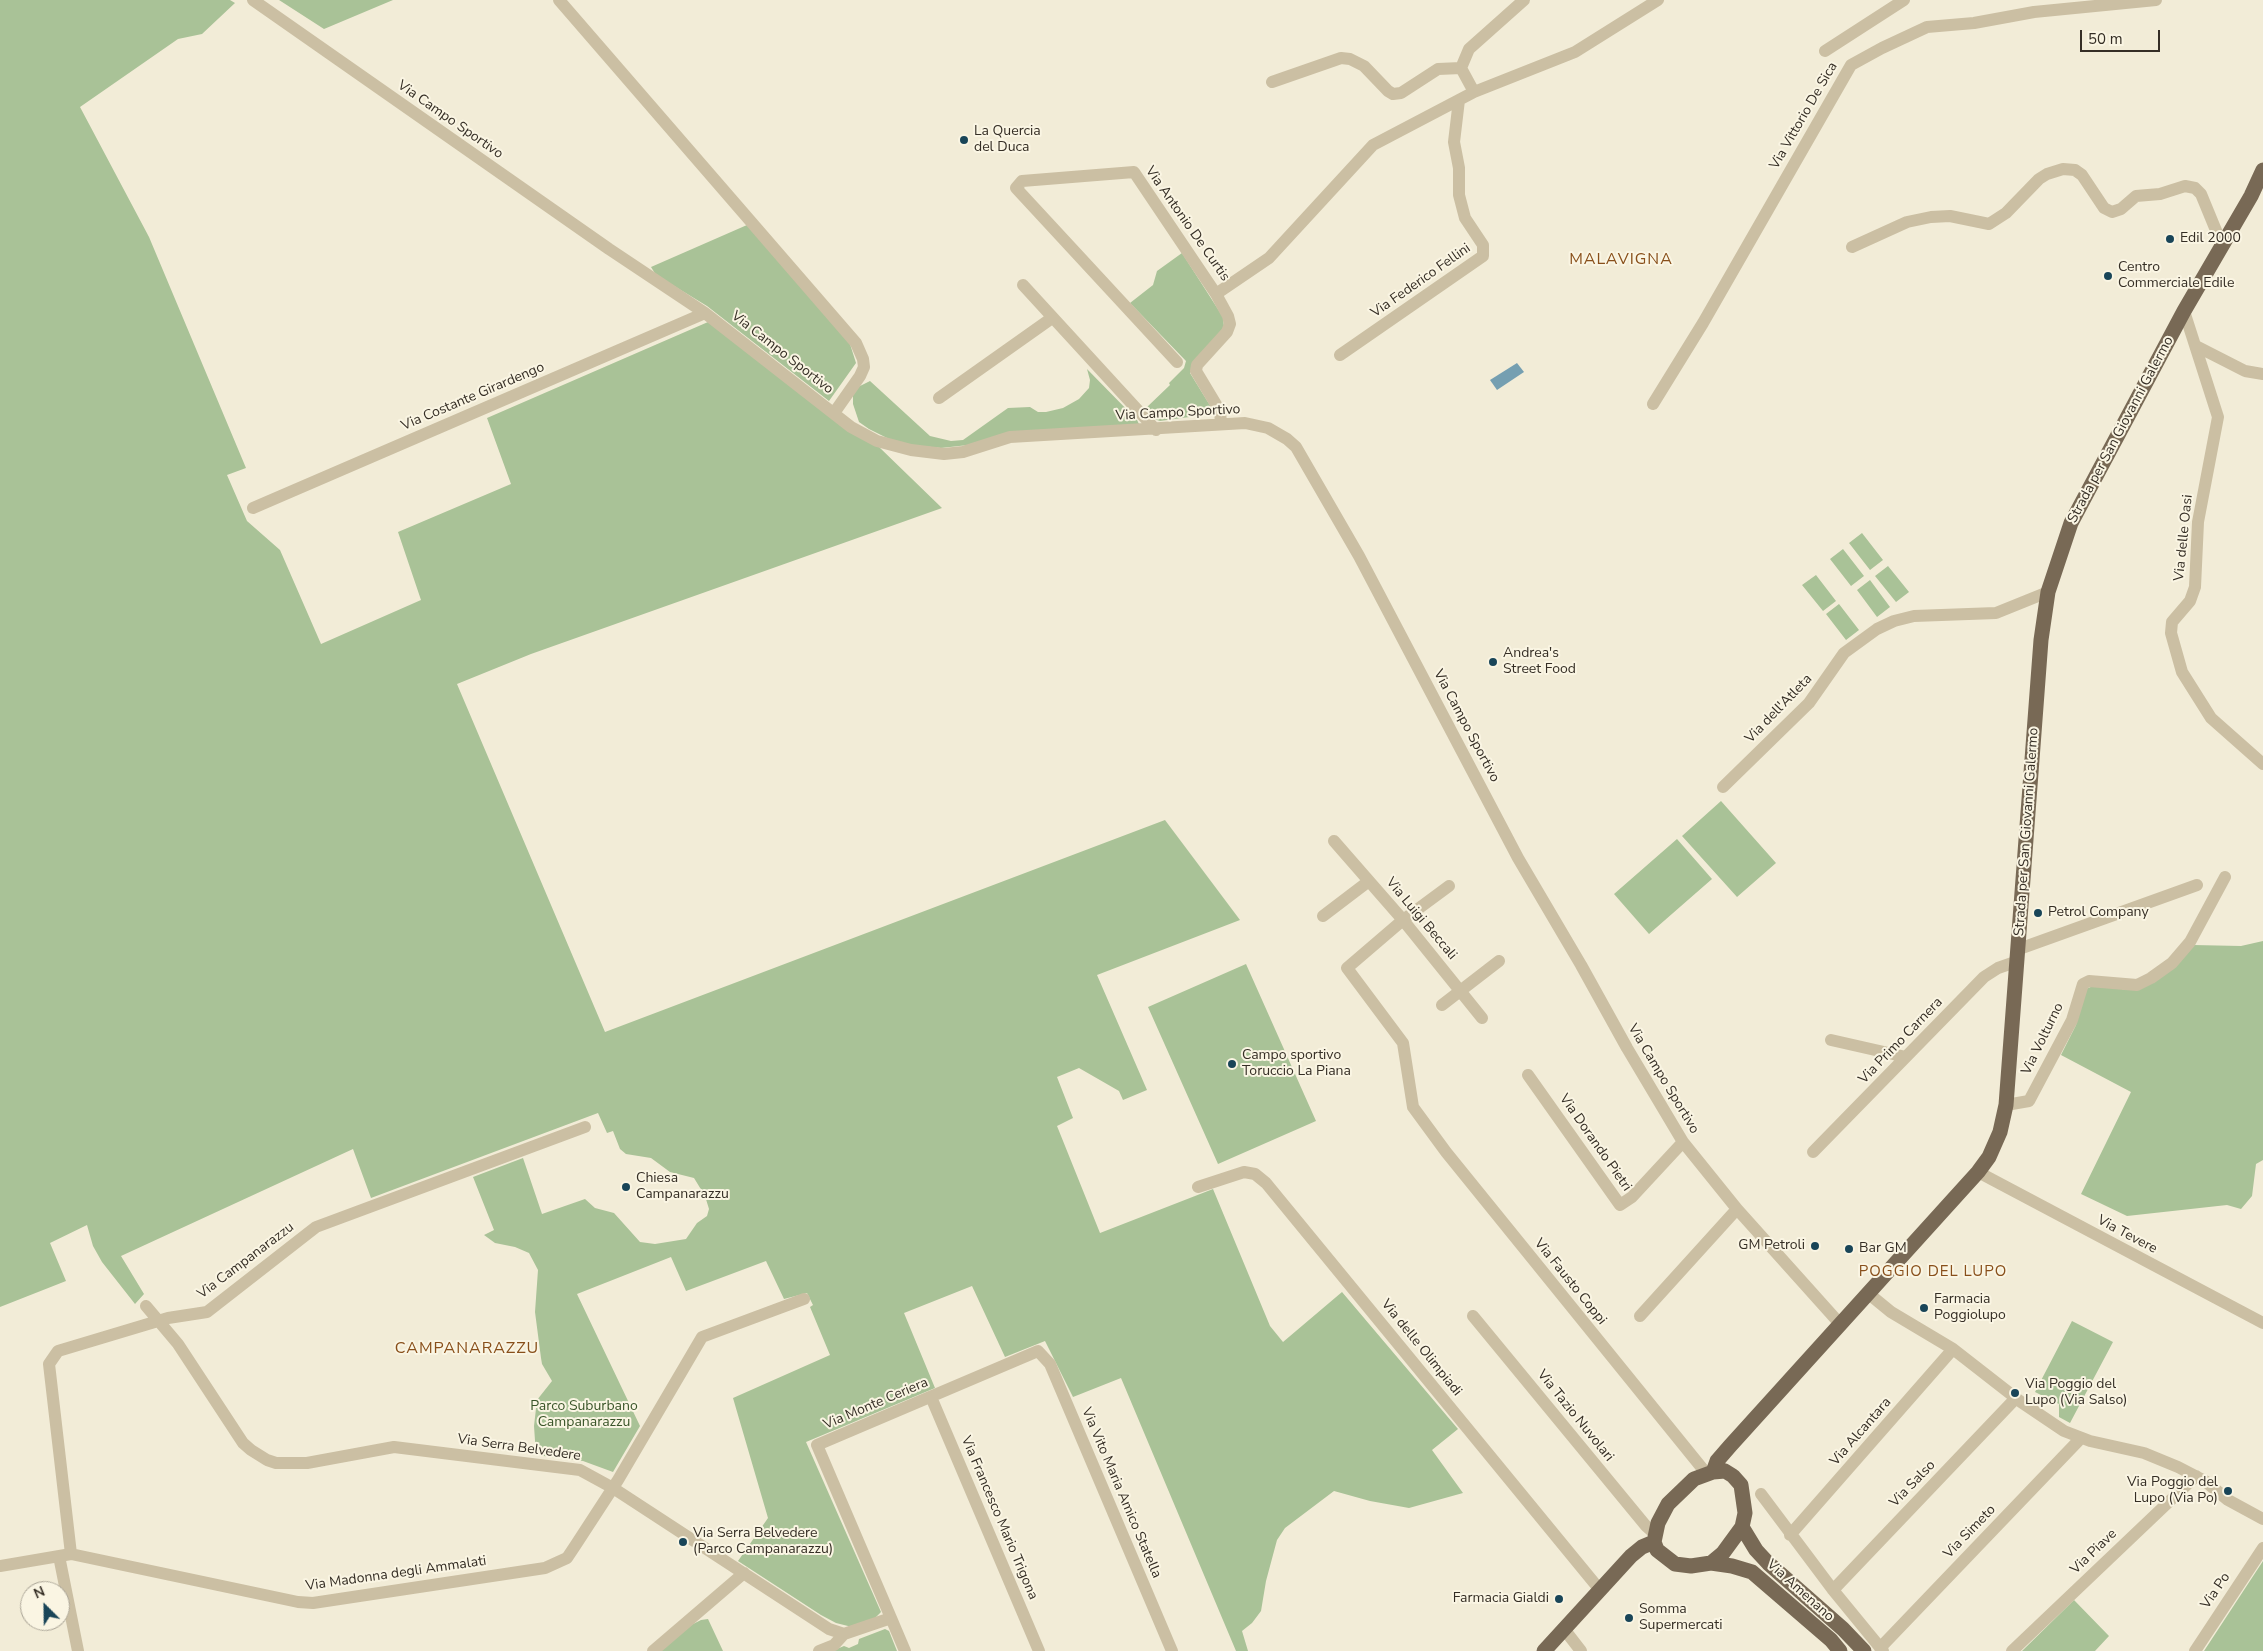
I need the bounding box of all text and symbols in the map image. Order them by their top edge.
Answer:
scale bar [2083,20,2163,52]
text: 50 m [2088,29,2123,49]
street label: Via Vittorio De Sica [1766,59,1842,173]
street label: Via Campo Sportivo [394,77,506,163]
place label: La Quercia del Duca [974,124,1041,156]
marker: La Quercia del Duca [958,134,970,146]
street label: Via Antonio De Curtis [1141,163,1233,285]
place label: Edil 2000 [2180,231,2241,247]
marker: Edil 2000 [2164,233,2176,245]
street label: Via Federico Fellini [1368,240,1474,322]
district label: MALAVIGNA [1568,250,1674,270]
place label: Centro Commerciale Edile [2118,260,2234,292]
marker: Centro Commerciale Edile [2102,270,2114,282]
street label: Via Campo Sportivo [728,308,836,398]
street label: Strada per San Giovanni Galermo [2065,334,2177,526]
street label: Via Costante Girardengo [399,359,547,435]
street label: Via Campo Sportivo [1115,401,1241,425]
street label: Via delle Oasi [2171,494,2197,582]
place label: Andrea's Street Food [1503,646,1576,679]
marker: Andrea's Street Food [1487,656,1499,668]
street label: Via Campo Sportivo [1429,667,1503,785]
street label: Via dell'Atleta [1742,671,1816,747]
street label: Strada per San Giovanni Galermo [2011,727,2043,937]
street label: Via Luigi Beccali [1382,875,1460,963]
place label: Petrol Company [2048,905,2149,921]
marker: Petrol Company [2032,907,2044,919]
street label: Via Primo Carnera [1855,994,1947,1088]
street label: Via Volturno [2018,1000,2068,1078]
street label: Via Campo Sportivo [1624,1021,1702,1137]
place label: Campo sportivo Toruccio La Piana [1242,1048,1351,1080]
marker: Campo sportivo Toruccio La Piana [1226,1058,1238,1070]
street label: Via Dorando Pietri [1555,1091,1635,1195]
place label: Chiesa Campanarazzu [636,1171,729,1204]
marker: Chiesa Campanarazzu [620,1181,632,1193]
street label: Via Tevere [2094,1212,2160,1258]
street label: Via Campanarazzu [194,1219,298,1303]
street label: Via Fausto Coppi [1530,1236,1610,1328]
place label: GM Petroli [1738,1238,1805,1254]
marker: GM Petroli [1809,1240,1821,1252]
place label: Bar GM [1859,1241,1907,1257]
marker: Bar GM [1843,1243,1855,1255]
district label: POGGIO DEL LUPO [1857,1263,2009,1281]
place label: Farmacia Poggiolupo [1934,1292,2006,1324]
street label: Via delle Olimpiadi [1377,1296,1465,1400]
marker: Farmacia Poggiolupo [1918,1302,1930,1314]
district label: CAMPANARAZZU [393,1339,541,1359]
street label: Via Tazio Nuvolari [1533,1367,1617,1465]
street label: Via Monte Ceriera [821,1374,931,1434]
place label: Via Poggio del Lupo (Via Salso) [2025,1377,2128,1410]
marker: Via Poggio del Lupo (Via Salso) [2009,1387,2021,1399]
street label: Via Alcantara [1827,1395,1895,1469]
park label: Parco Suburbano Campanarazzu [530,1399,638,1431]
street label: Via Vito Maria Amico Statella [1077,1405,1165,1581]
street label: Via Serra Belvedere [456,1431,582,1465]
street label: Via Francesco Mario Trigona [957,1434,1041,1602]
street label: Via Salso [1887,1457,1939,1511]
place label: Via Poggio del Lupo (Via Po) [2127,1475,2218,1508]
marker: Via Poggio del Lupo (Via Po) [2222,1485,2234,1497]
street label: Via Simeto [1940,1502,2000,1562]
place label: Via Serra Belvedere (Parco Campanarazzu) [693,1526,833,1558]
street label: Via Piave [2067,1526,2121,1578]
marker: Via Serra Belvedere (Parco Campanarazzu) [677,1536,689,1548]
street label: Via Madonna degli Ammalati [305,1553,487,1595]
street label: Via Amenano [1763,1556,1837,1626]
street label: Via Po [2198,1570,2234,1612]
north arrow [20,1581,70,1631]
text: N [31,1582,48,1603]
place label: Farmacia Gialdi [1453,1591,1549,1607]
marker: Farmacia Gialdi [1553,1593,1565,1605]
place label: Somma Supermercati [1639,1602,1722,1634]
marker: Somma Supermercati [1623,1612,1635,1624]

